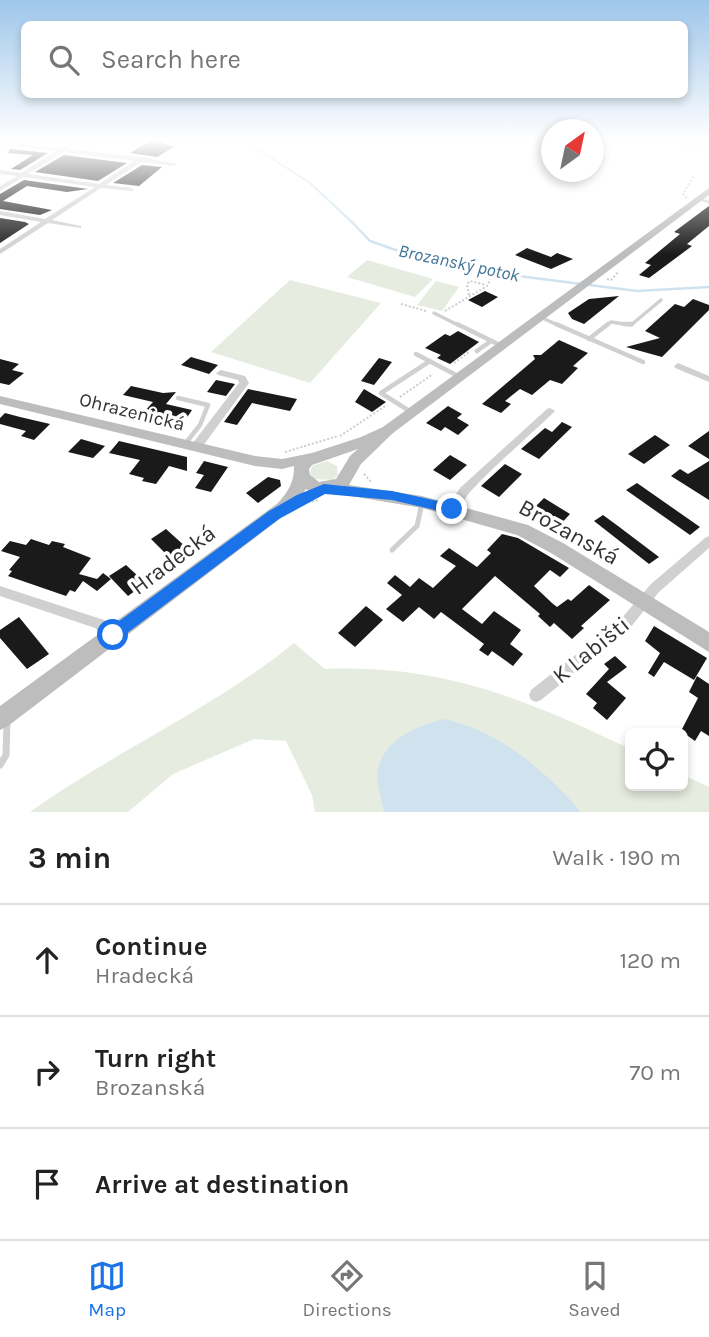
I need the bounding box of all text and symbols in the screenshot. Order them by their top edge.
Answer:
search box [21,21,688,98]
icon: search [45,41,83,79]
text: Search here [101,44,241,75]
north arrow [541,119,604,182]
water label: Brozanský potok [396,239,522,287]
street label: Ohrazenická [77,388,187,436]
route end [436,493,467,524]
street label: Brozanská [514,493,624,571]
street label: Hradecká [125,519,221,601]
street label: K Labišti [547,611,635,689]
route start [97,619,128,650]
map controls [625,728,688,791]
button: locate [625,728,688,791]
text: 3 min [28,840,111,876]
text: Walk · 190 m [553,844,681,871]
text: Continue [95,931,207,962]
icon: ahead [28,941,66,979]
text: 120 m [619,947,681,974]
text: Hradecká [95,962,194,989]
text: Turn right [95,1043,216,1074]
icon: right [28,1053,66,1091]
text: 70 m [630,1059,681,1086]
text: Brozanská [95,1074,205,1101]
icon: arrive [28,1165,66,1203]
text: Arrive at destination [95,1169,349,1200]
tab: Map [88,1257,126,1321]
tab: Directions [303,1257,392,1321]
tab: Saved [568,1257,621,1321]

